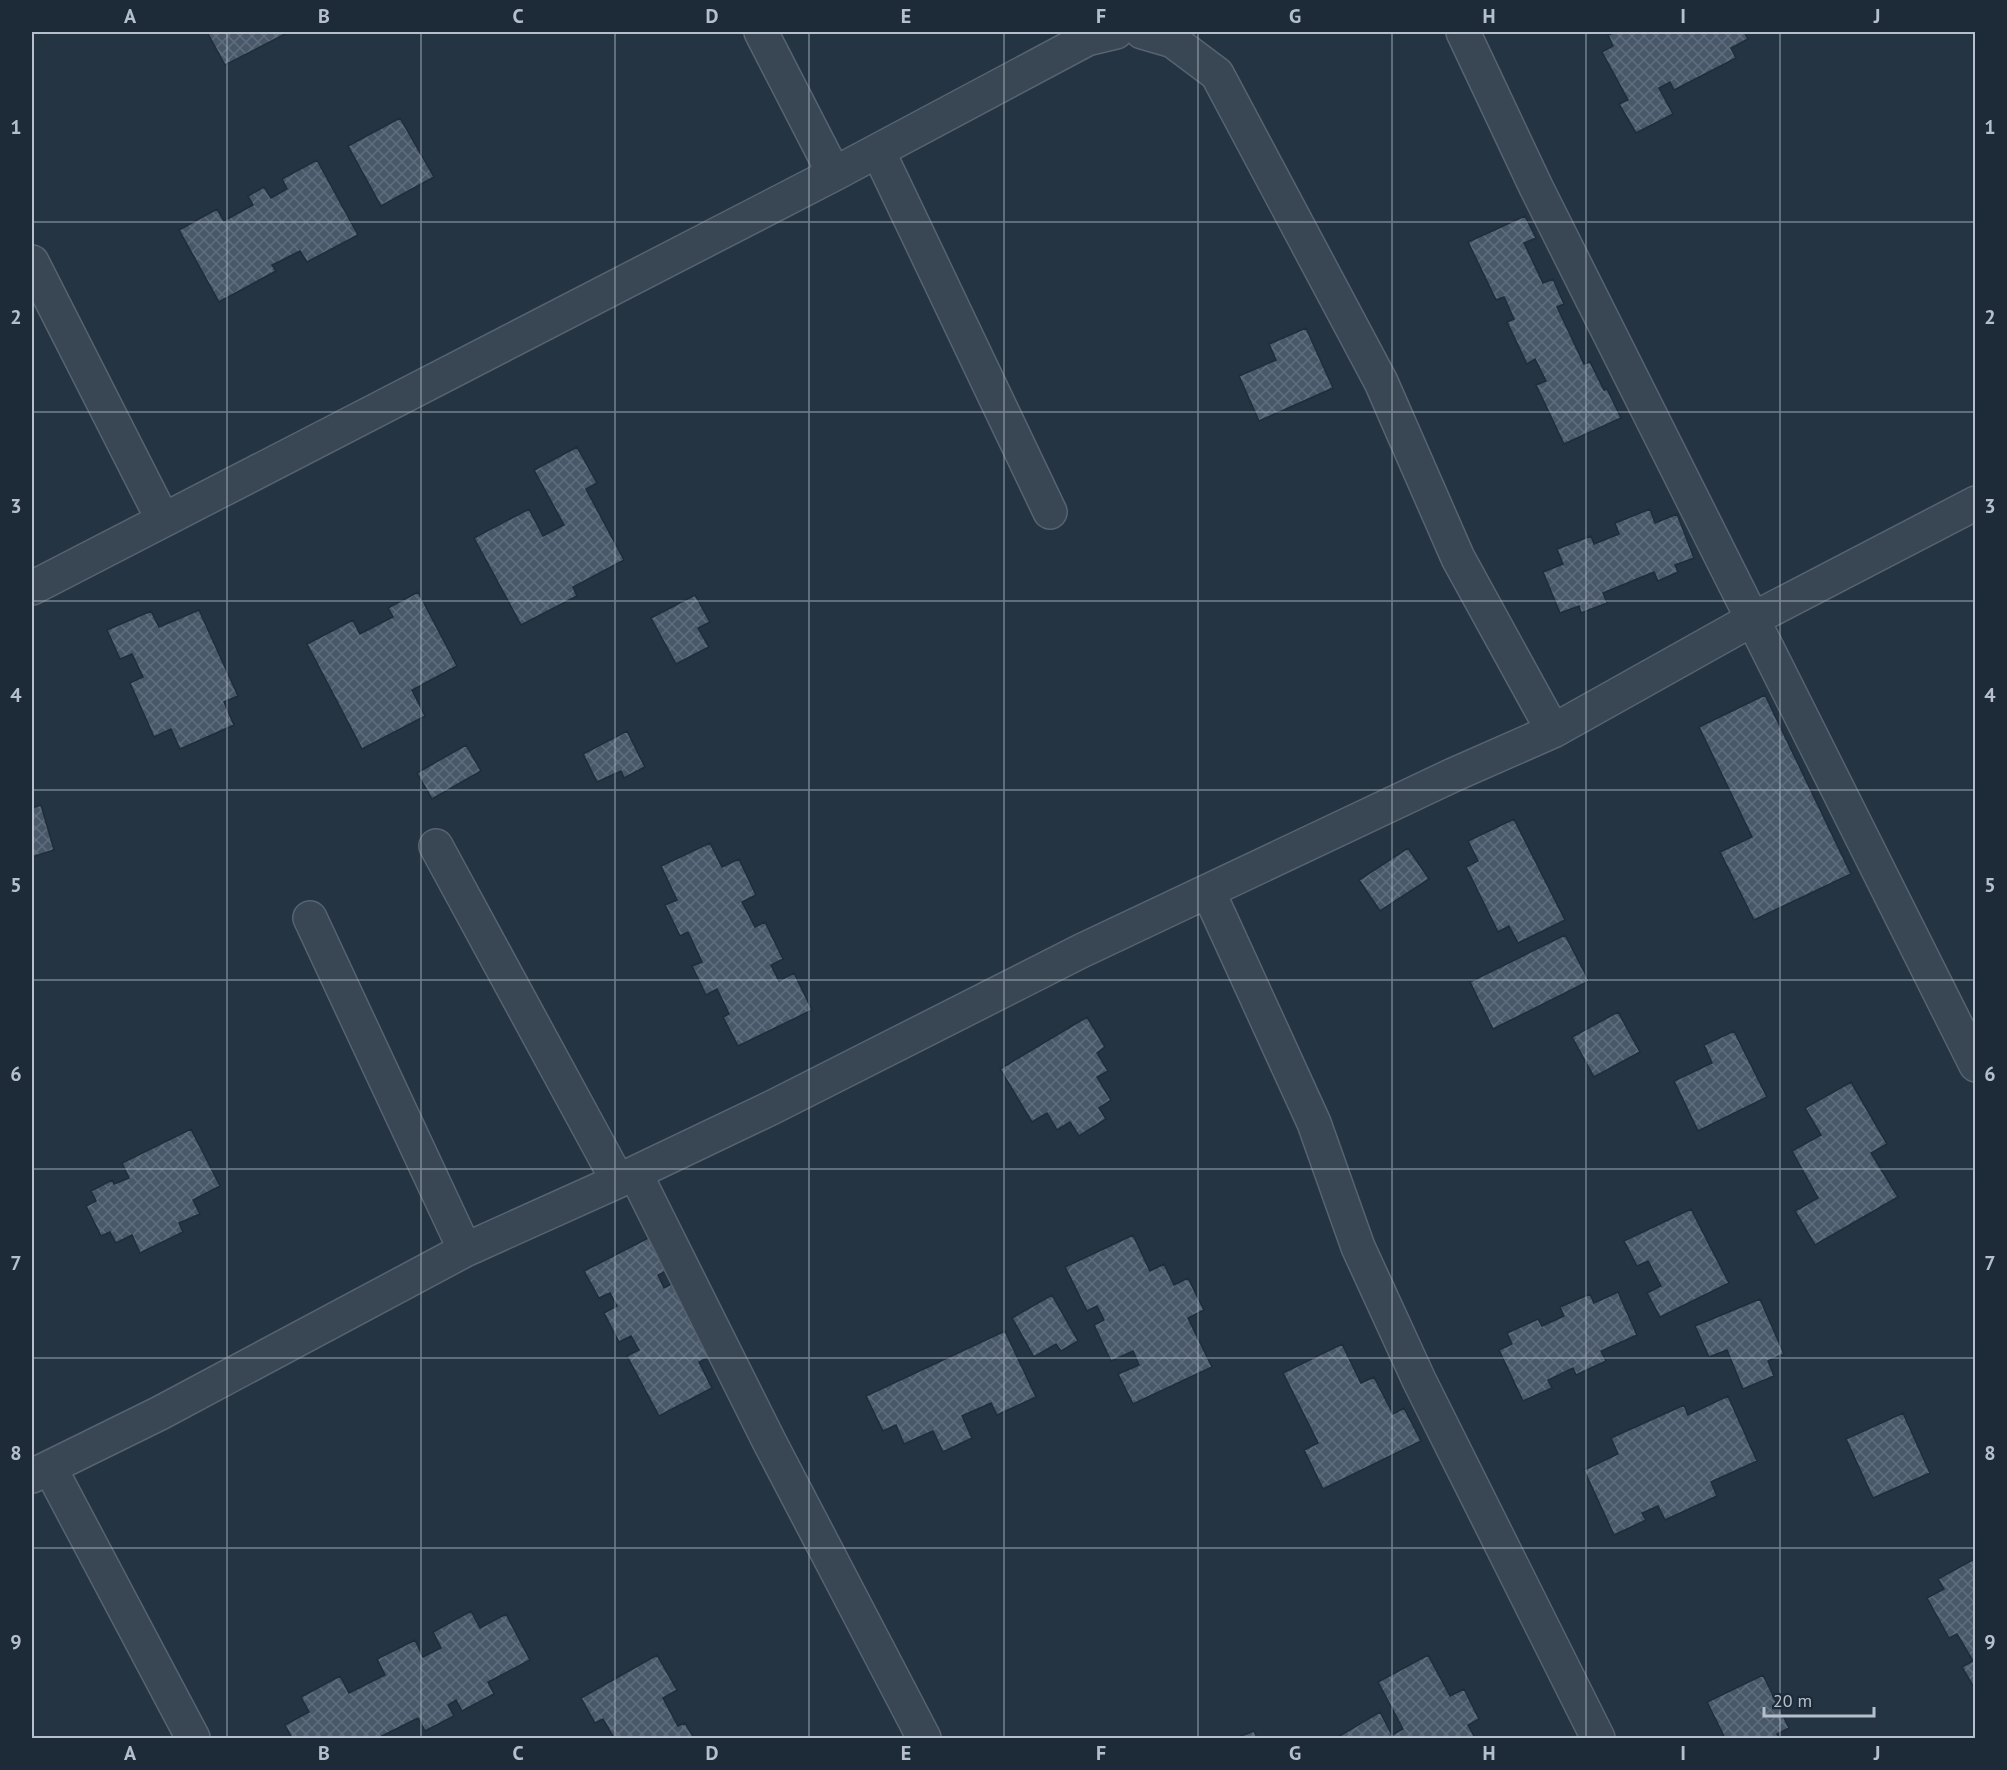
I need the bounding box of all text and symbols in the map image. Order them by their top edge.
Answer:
text: A [124,3,137,29]
text: B [318,3,330,29]
text: C [512,3,524,29]
text: D [706,3,719,29]
text: E [901,3,911,29]
text: F [1096,3,1106,29]
text: G [1289,3,1301,29]
text: H [1482,3,1496,29]
text: I [1680,3,1686,29]
text: J [1873,3,1880,29]
text: 1 [10,114,22,140]
text: 1 [1984,114,1996,140]
text: 2 [10,304,22,330]
text: 2 [1984,304,1996,330]
text: 3 [10,493,22,519]
text: 3 [1984,493,1996,519]
text: 4 [10,682,22,708]
text: 4 [1984,682,1996,708]
text: 5 [10,872,22,898]
text: 5 [1984,872,1996,898]
text: 6 [10,1061,22,1087]
text: 6 [1984,1061,1996,1087]
text: 7 [10,1250,22,1276]
text: 7 [1984,1250,1996,1276]
text: 8 [10,1440,22,1466]
text: 8 [1984,1440,1996,1466]
text: 9 [10,1629,22,1655]
text: 9 [1984,1629,1996,1655]
scale bar [1764,1680,1874,1718]
text: 20 m [1773,1689,1812,1712]
text: A [124,1740,137,1766]
text: B [318,1740,330,1766]
text: C [512,1740,524,1766]
text: D [706,1740,719,1766]
text: E [901,1740,911,1766]
text: F [1096,1740,1106,1766]
text: G [1289,1740,1301,1766]
text: H [1482,1740,1496,1766]
text: I [1680,1740,1686,1766]
text: J [1873,1740,1880,1766]

